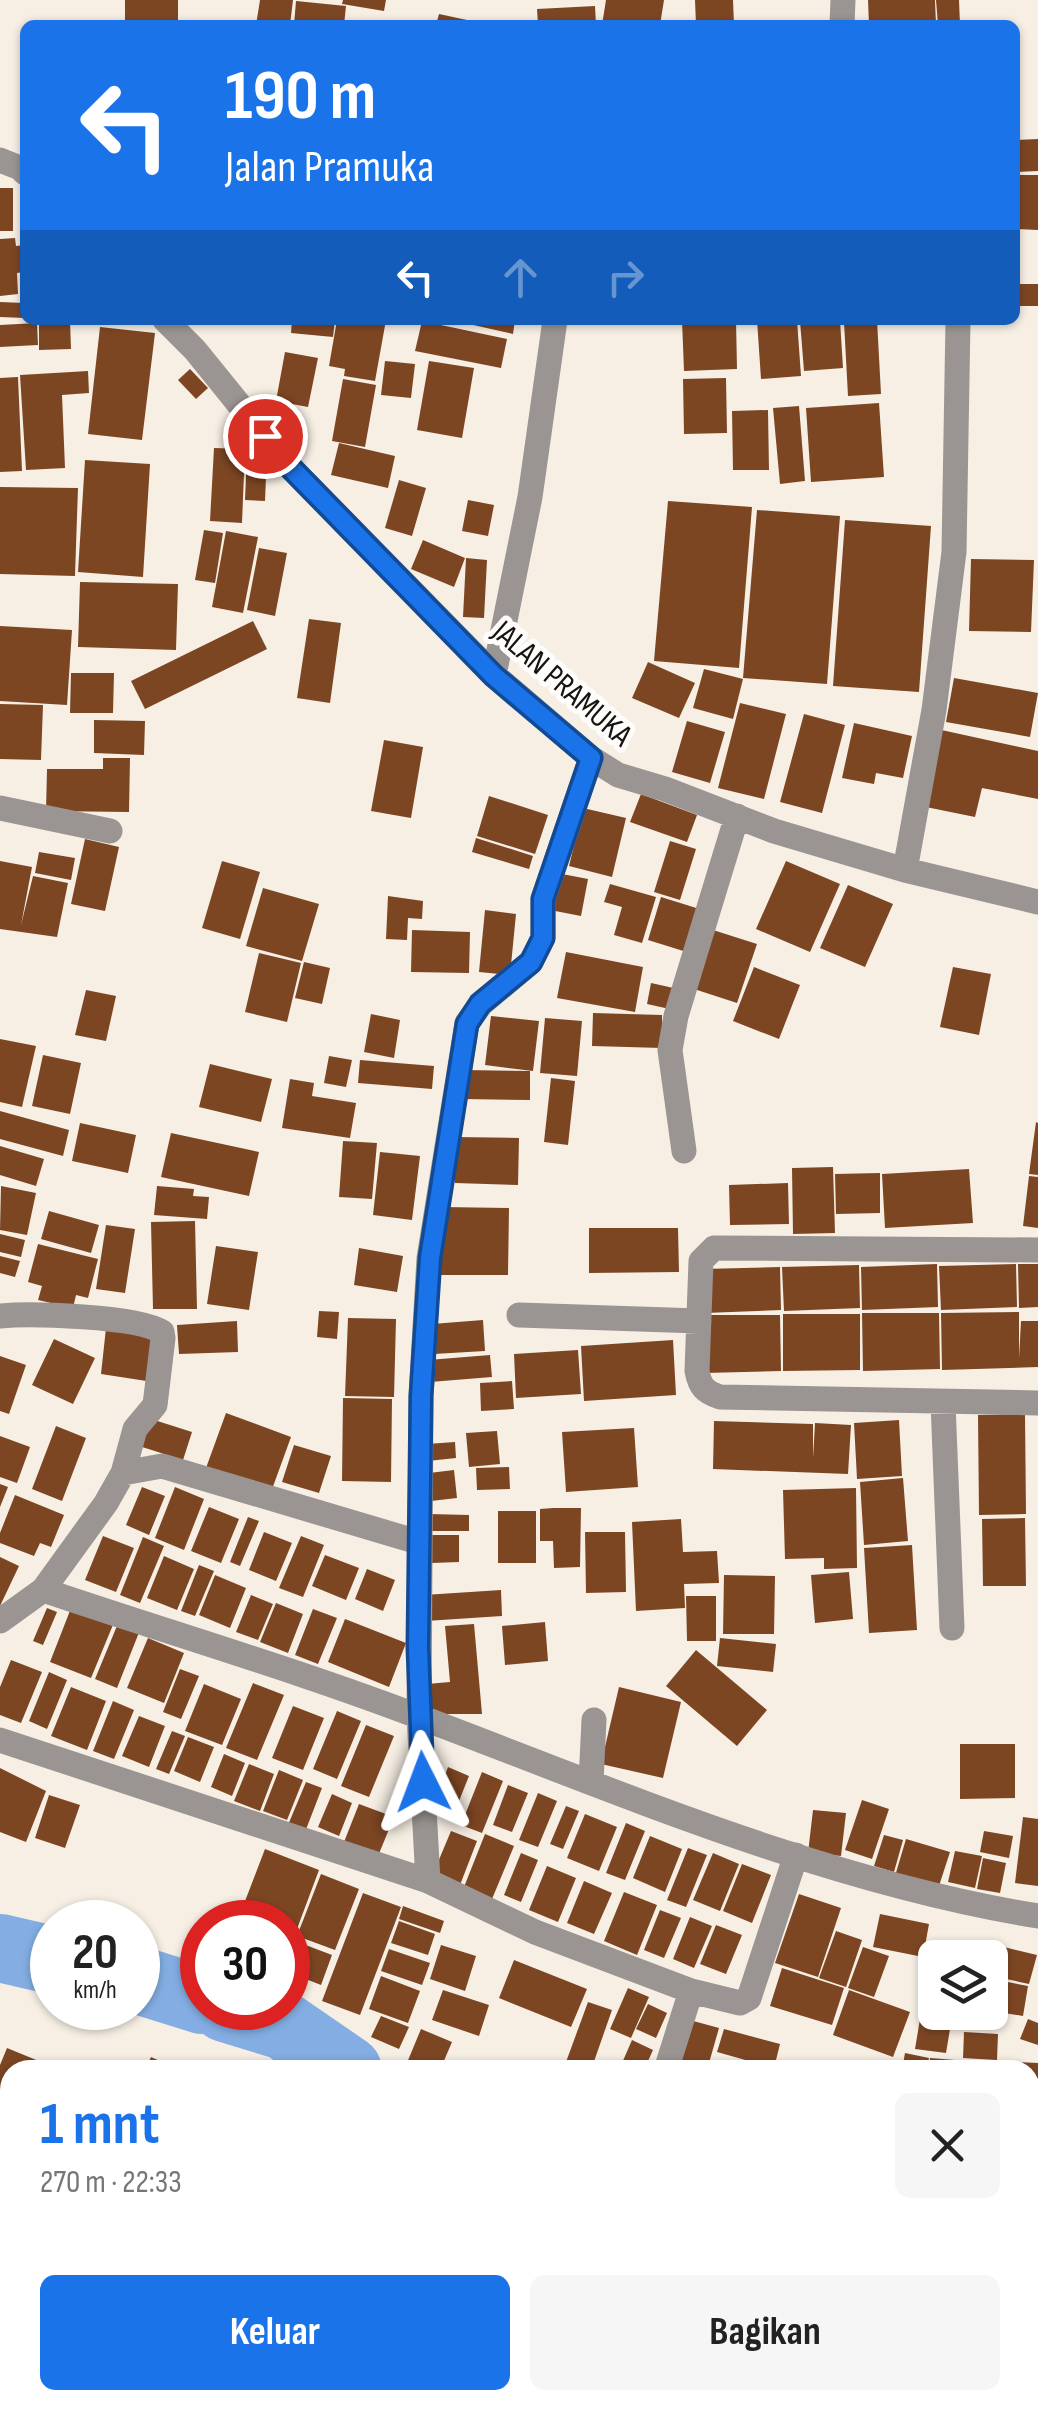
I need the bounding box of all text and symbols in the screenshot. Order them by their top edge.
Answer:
text: 190 m [225,55,376,139]
icon: left [60,60,190,190]
text: Jalan Pramuka [225,140,434,195]
icon: left [388,250,443,305]
icon: ahead [493,250,548,305]
icon: right [598,250,653,305]
pin [223,394,308,479]
icon: arrive [238,409,293,464]
street label: JALAN PRAMUKA [483,612,640,755]
position arrow [371,1730,475,1834]
speed limit sign: 30 [180,1900,310,2030]
text: 20 [72,1923,118,1983]
map controls [918,1940,1008,2030]
button: layers [918,1940,1008,2030]
text: km/h [73,1975,117,2006]
text: 1 mnt [40,2089,159,2161]
button: close [895,2093,1000,2198]
text: 270 m · 22:33 [40,2163,182,2202]
button: Keluar [40,2275,510,2390]
button: Bagikan [530,2275,1000,2390]

